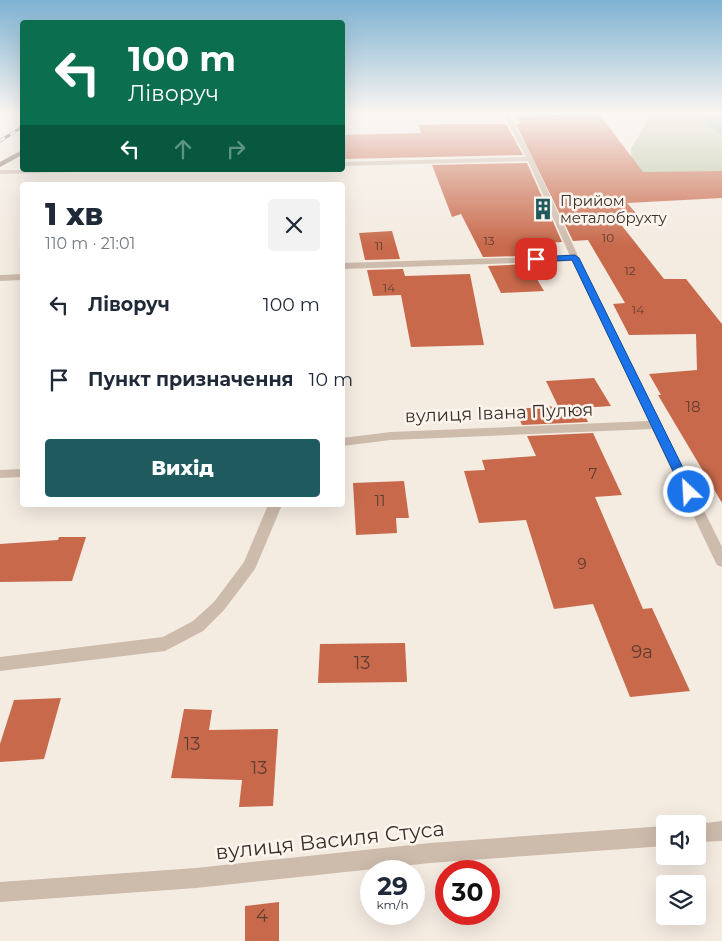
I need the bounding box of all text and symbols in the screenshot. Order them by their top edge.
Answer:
text: 100 m [128,37,236,80]
icon: left [45,40,110,105]
text: Ліворуч [128,80,219,107]
icon: left [116,135,144,163]
icon: ahead [169,135,197,163]
icon: right [222,135,250,163]
place label: Прийом металобрухту [560,191,667,227]
text: 1 хв [45,196,103,233]
building icon: Прийом металобрухту [530,196,556,222]
button: close [268,199,320,251]
house number: 10 [602,230,614,245]
house number: 13 [483,233,495,248]
text: 110 m · 21:01 [45,234,135,253]
house number: 11 [375,238,383,253]
pin [515,238,557,280]
icon: arrive [522,245,550,273]
house number: 12 [624,263,636,278]
house number: 14 [383,280,395,295]
icon: left [45,291,73,319]
text: Ліворуч [88,293,170,316]
text: 100 m [263,293,320,316]
house number: 14 [632,302,644,317]
icon: arrive [45,366,73,394]
text: Пункт призначення [88,368,294,391]
text: 10 m [309,368,353,391]
house number: 18 [686,397,701,416]
street label: вулиця Івана Пулюя [404,399,594,427]
button: Вихід [45,439,320,497]
house number: 7 [589,464,598,483]
position arrow [662,465,714,517]
house number: 11 [375,491,385,510]
house number: 9 [577,554,587,573]
house number: 9а [631,641,653,663]
house number: 13 [354,652,370,674]
house number: 13 [184,733,200,755]
house number: 13 [251,757,267,779]
map controls [656,815,706,925]
button: sound [656,815,706,865]
street label: вулиця Василя Стуса [214,816,446,864]
speed limit sign: 30 [435,860,500,925]
text: 29 [377,871,408,901]
button: layers [656,875,706,925]
text: km/h [376,897,409,912]
house number: 4 [256,905,268,927]

